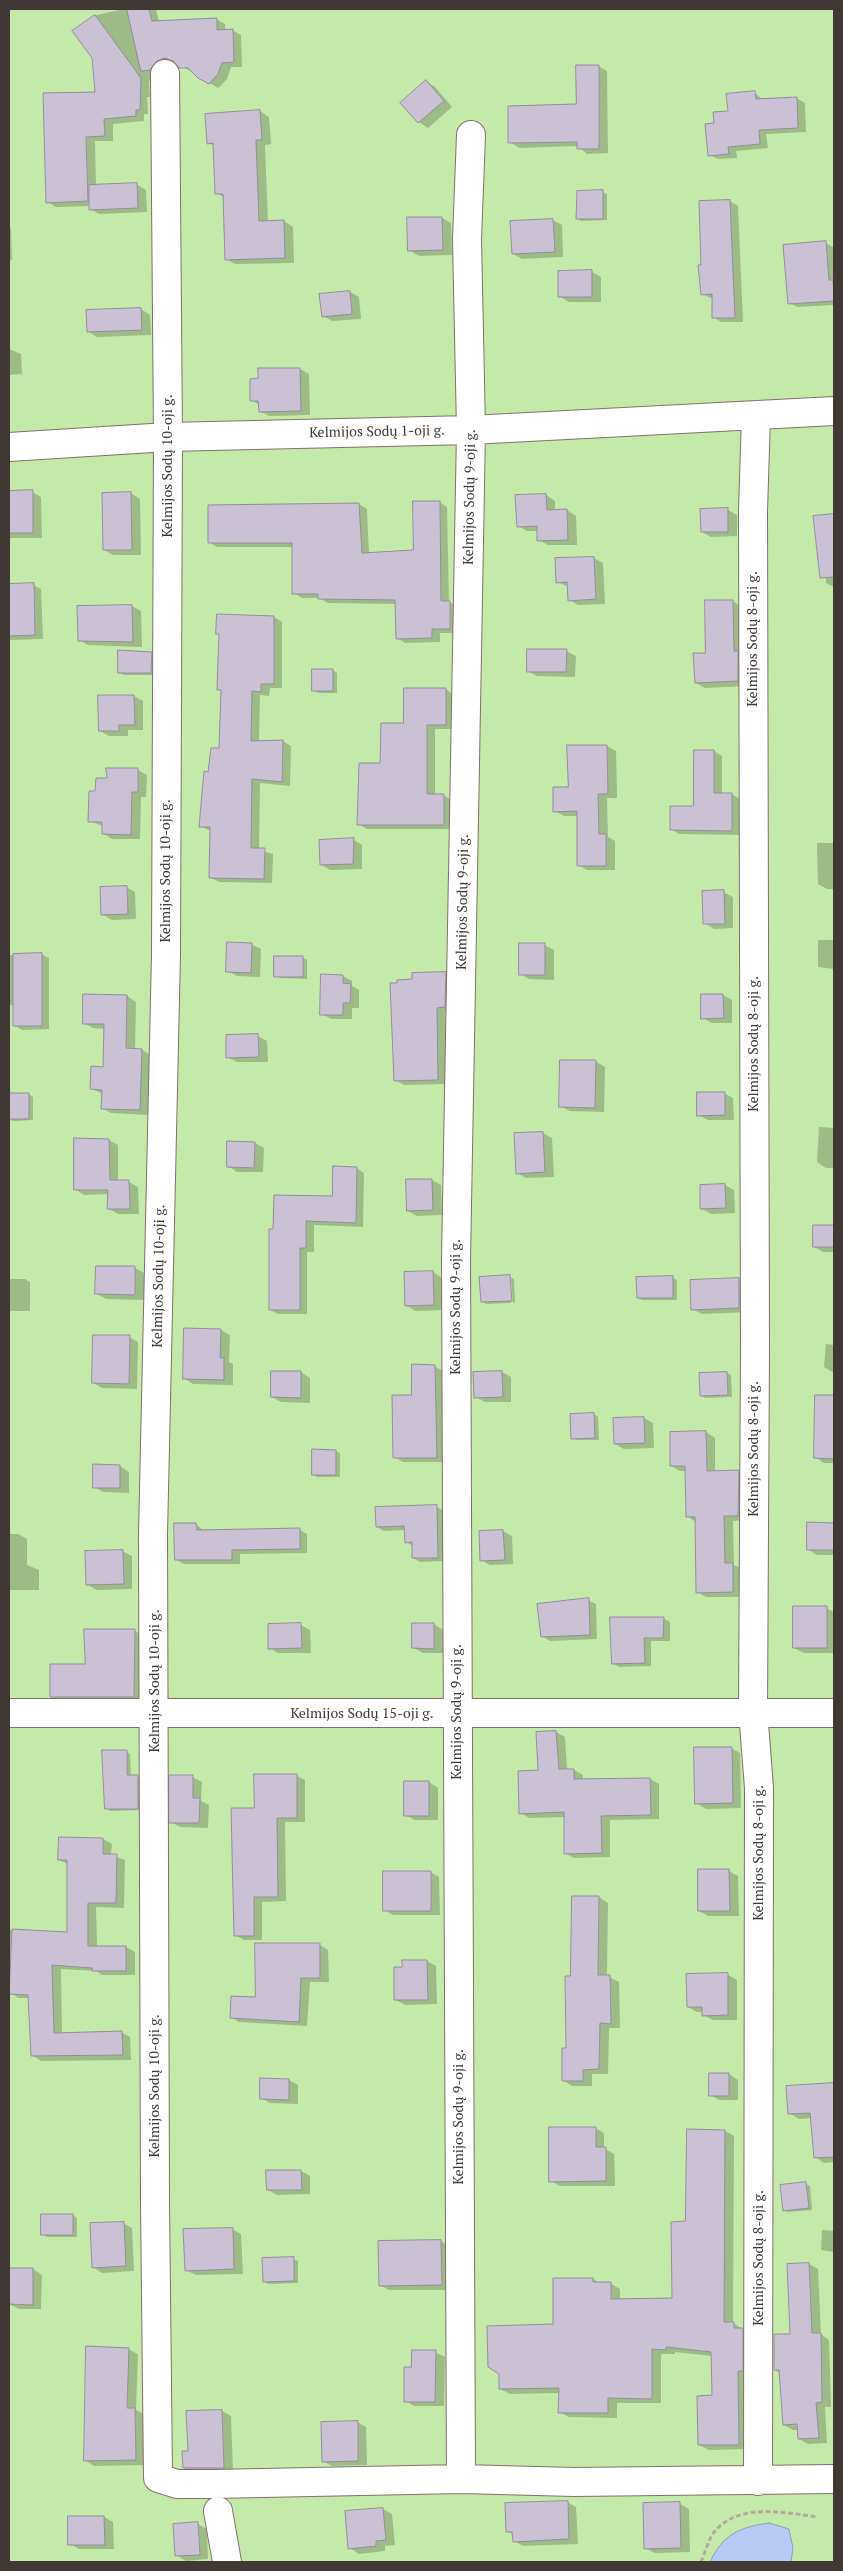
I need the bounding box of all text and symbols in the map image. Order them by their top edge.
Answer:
street label: Kelmijos Sodų 10-oji g. [160,394,176,538]
street label: Kelmijos Sodų 1-oji g. [309,422,445,442]
street label: Kelmijos Sodų 9-oji g. [460,429,480,565]
street label: Kelmijos Sodų 8-oji g. [745,571,761,707]
street label: Kelmijos Sodų 10-oji g. [158,799,174,943]
street label: Kelmijos Sodų 9-oji g. [453,834,473,970]
street label: Kelmijos Sodų 8-oji g. [746,976,762,1112]
street label: Kelmijos Sodų 10-oji g. [149,1204,169,1348]
street label: Kelmijos Sodų 9-oji g. [448,1239,464,1375]
street label: Kelmijos Sodų 8-oji g. [746,1381,762,1517]
street label: Kelmijos Sodų 10-oji g. [147,1609,163,1753]
street label: Kelmijos Sodų 9-oji g. [449,1644,465,1780]
street label: Kelmijos Sodų 15-oji g. [290,1706,434,1722]
street label: Kelmijos Sodų 8-oji g. [751,1785,767,1921]
street label: Kelmijos Sodų 10-oji g. [147,2014,163,2158]
street label: Kelmijos Sodų 9-oji g. [451,2049,467,2185]
street label: Kelmijos Sodų 8-oji g. [751,2190,767,2326]

